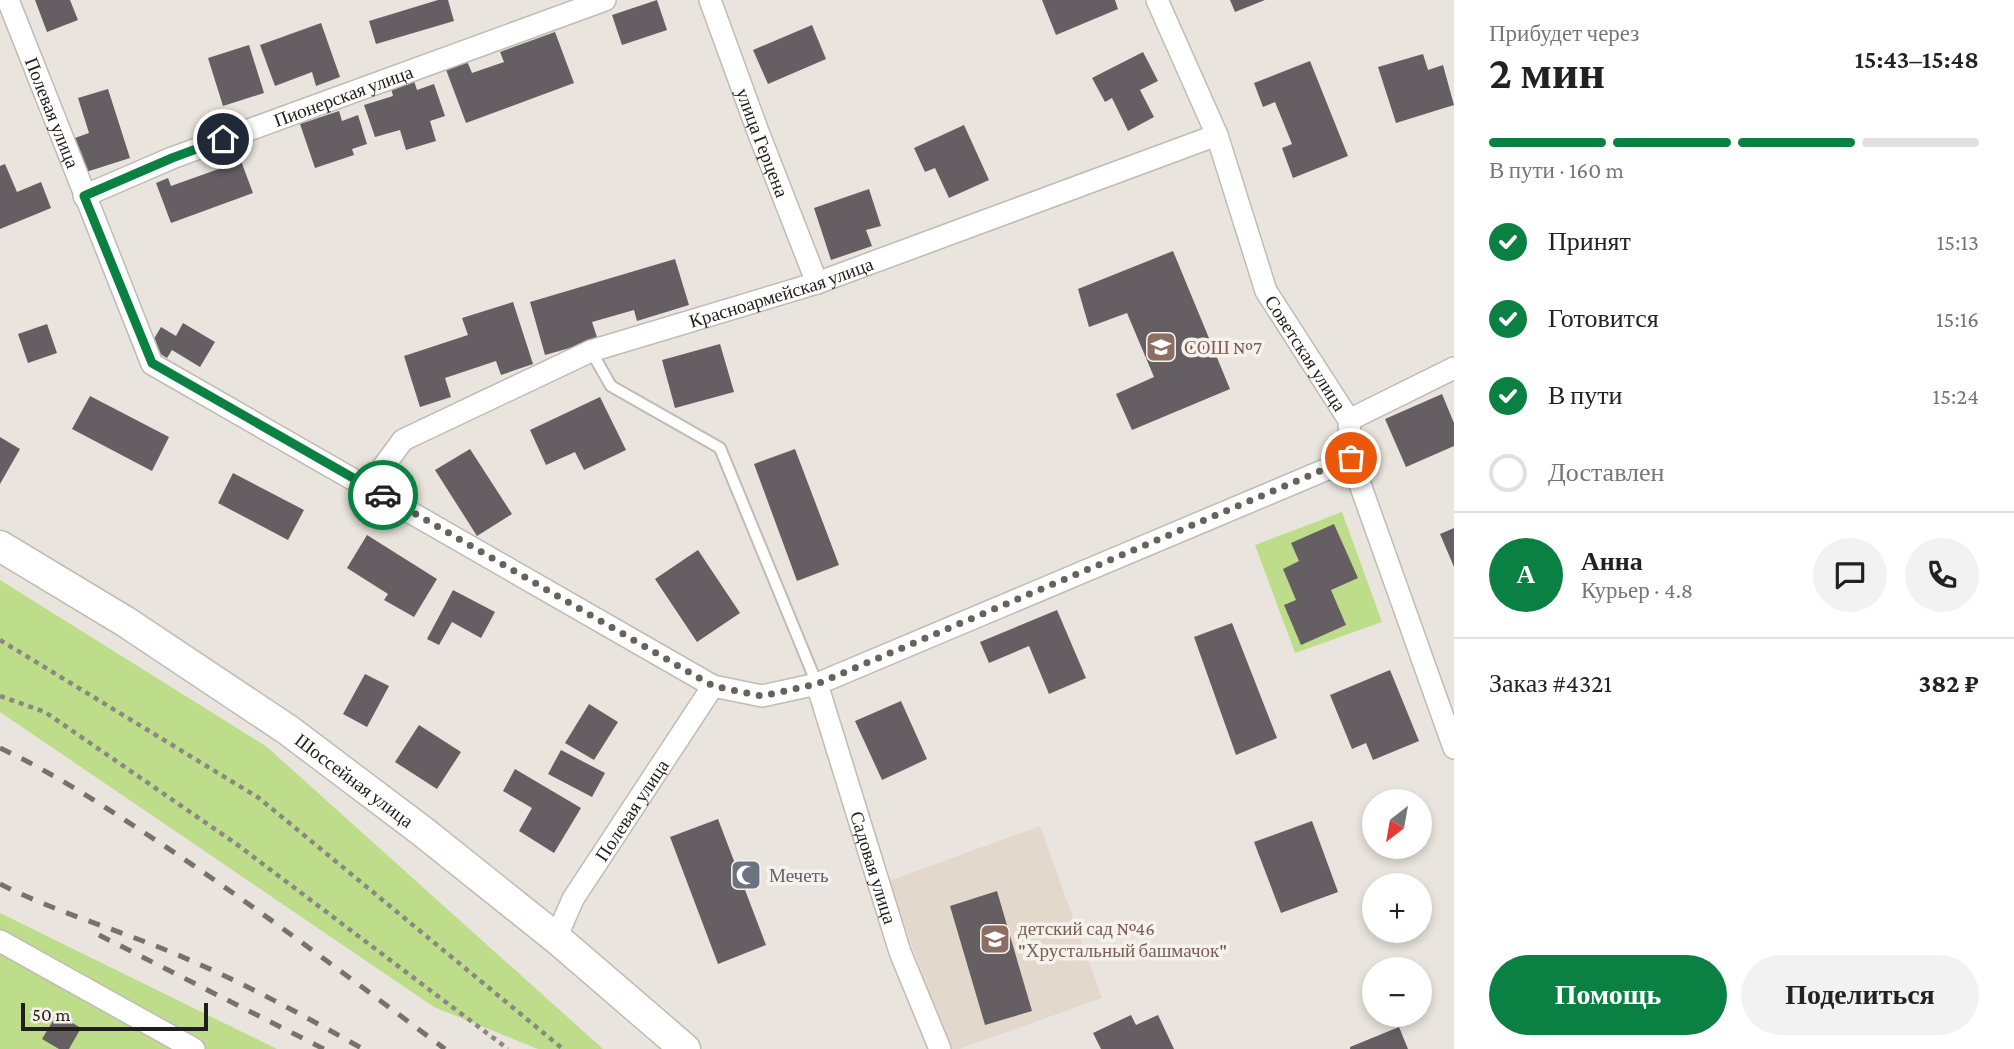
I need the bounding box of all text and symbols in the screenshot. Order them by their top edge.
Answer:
text: Прибудет через [1489,20,1639,46]
text: 15:43–15:48 [1855,45,1979,74]
text: 2 мин [1489,47,1605,98]
street label: Полевая улица [21,54,84,171]
street label: Пионерская улица [271,60,416,131]
street label: улица Герцена [732,85,793,201]
pin [193,109,253,169]
icon: home [204,120,242,158]
text: В пути · 160 m [1489,157,1624,183]
icon: check [1489,223,1527,261]
text: Принят [1548,227,1631,256]
text: 15:13 [1937,229,1979,255]
street label: Красноармейская улица [686,253,876,331]
street label: Советская улица [1261,291,1351,415]
icon: check [1489,300,1527,338]
text: Готовится [1548,304,1659,333]
text: 15:16 [1936,306,1979,332]
school or university icon: СОШ №7 [1144,330,1178,364]
place label: СОШ №7 [1184,337,1262,358]
icon: check [1489,377,1527,415]
text: В пути [1548,381,1622,410]
text: 15:24 [1933,383,1979,409]
pin [1321,428,1381,488]
icon: bag [1332,439,1370,477]
text: Доставлен [1548,458,1665,487]
courier [348,460,418,530]
icon: car [364,476,402,514]
button: chat [1813,538,1887,612]
button: phone [1905,538,1979,612]
text: Анна [1581,547,1643,576]
text: А [1517,560,1535,589]
text: Курьер · 4.8 [1581,577,1693,603]
text: Заказ #4321 [1489,669,1612,698]
text: 382 ₽ [1919,669,1979,698]
street label: Шоссейная улица [291,729,418,832]
street label: Полевая улица [590,755,673,865]
north arrow [1362,789,1432,859]
map controls [1362,789,1432,1027]
street label: Садовая улица [847,809,901,927]
mosque icon: Мечеть [729,858,763,892]
place label: Мечеть [769,865,829,886]
button: + [1362,873,1432,943]
place label: детский сад №46 "Хрустальный башмачок" [1018,918,1227,961]
school or university icon: детский сад №46 "Хрустальный башмачок" [978,922,1012,956]
button: Помощь [1489,955,1727,1035]
button: Поделиться [1741,955,1979,1035]
button: − [1362,957,1432,1027]
scale bar [21,1000,208,1032]
text: 50 m [32,1004,71,1025]

